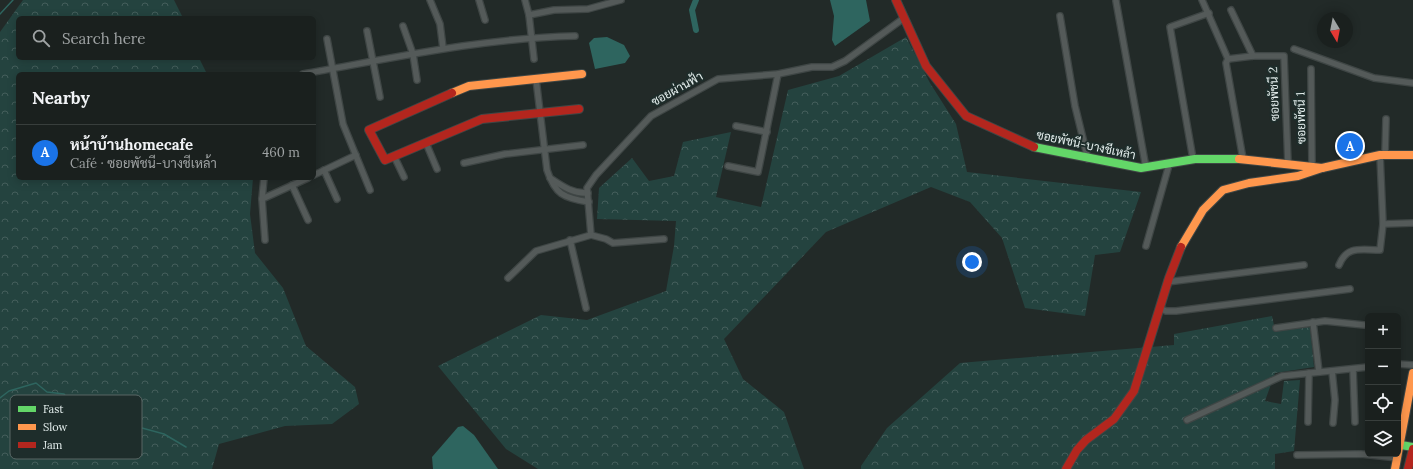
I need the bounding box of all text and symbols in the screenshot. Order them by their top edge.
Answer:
north arrow [1317,12,1353,48]
search box [16,16,316,60]
icon: search [30,27,52,49]
text: Search here [62,29,145,48]
street label: ซอยพัชนี 2 [1265,67,1282,121]
street label: ซอยผ่านฟ้า [648,68,705,109]
text: Nearby [32,87,90,109]
street label: ซอยพัชนี 1 [1293,92,1308,144]
street label: ซอยพัชนี-บางชีเหล้า [1035,127,1137,162]
pin: A [1337,131,1363,161]
text: หน้าบ้านhomecafe [70,135,193,154]
text: A [41,144,49,161]
text: 460 m [262,144,300,161]
text: Café · ซอยพัชนี-บางชีเหล้า [70,155,217,172]
your location [962,252,982,272]
map controls [1365,313,1401,457]
button: + [1365,313,1401,349]
button: − [1365,349,1401,385]
button: locate [1365,385,1401,421]
legend [10,395,142,459]
text: Fast [43,402,64,416]
text: Slow [43,420,68,434]
button: layers [1365,421,1401,457]
text: Jam [42,438,63,452]

